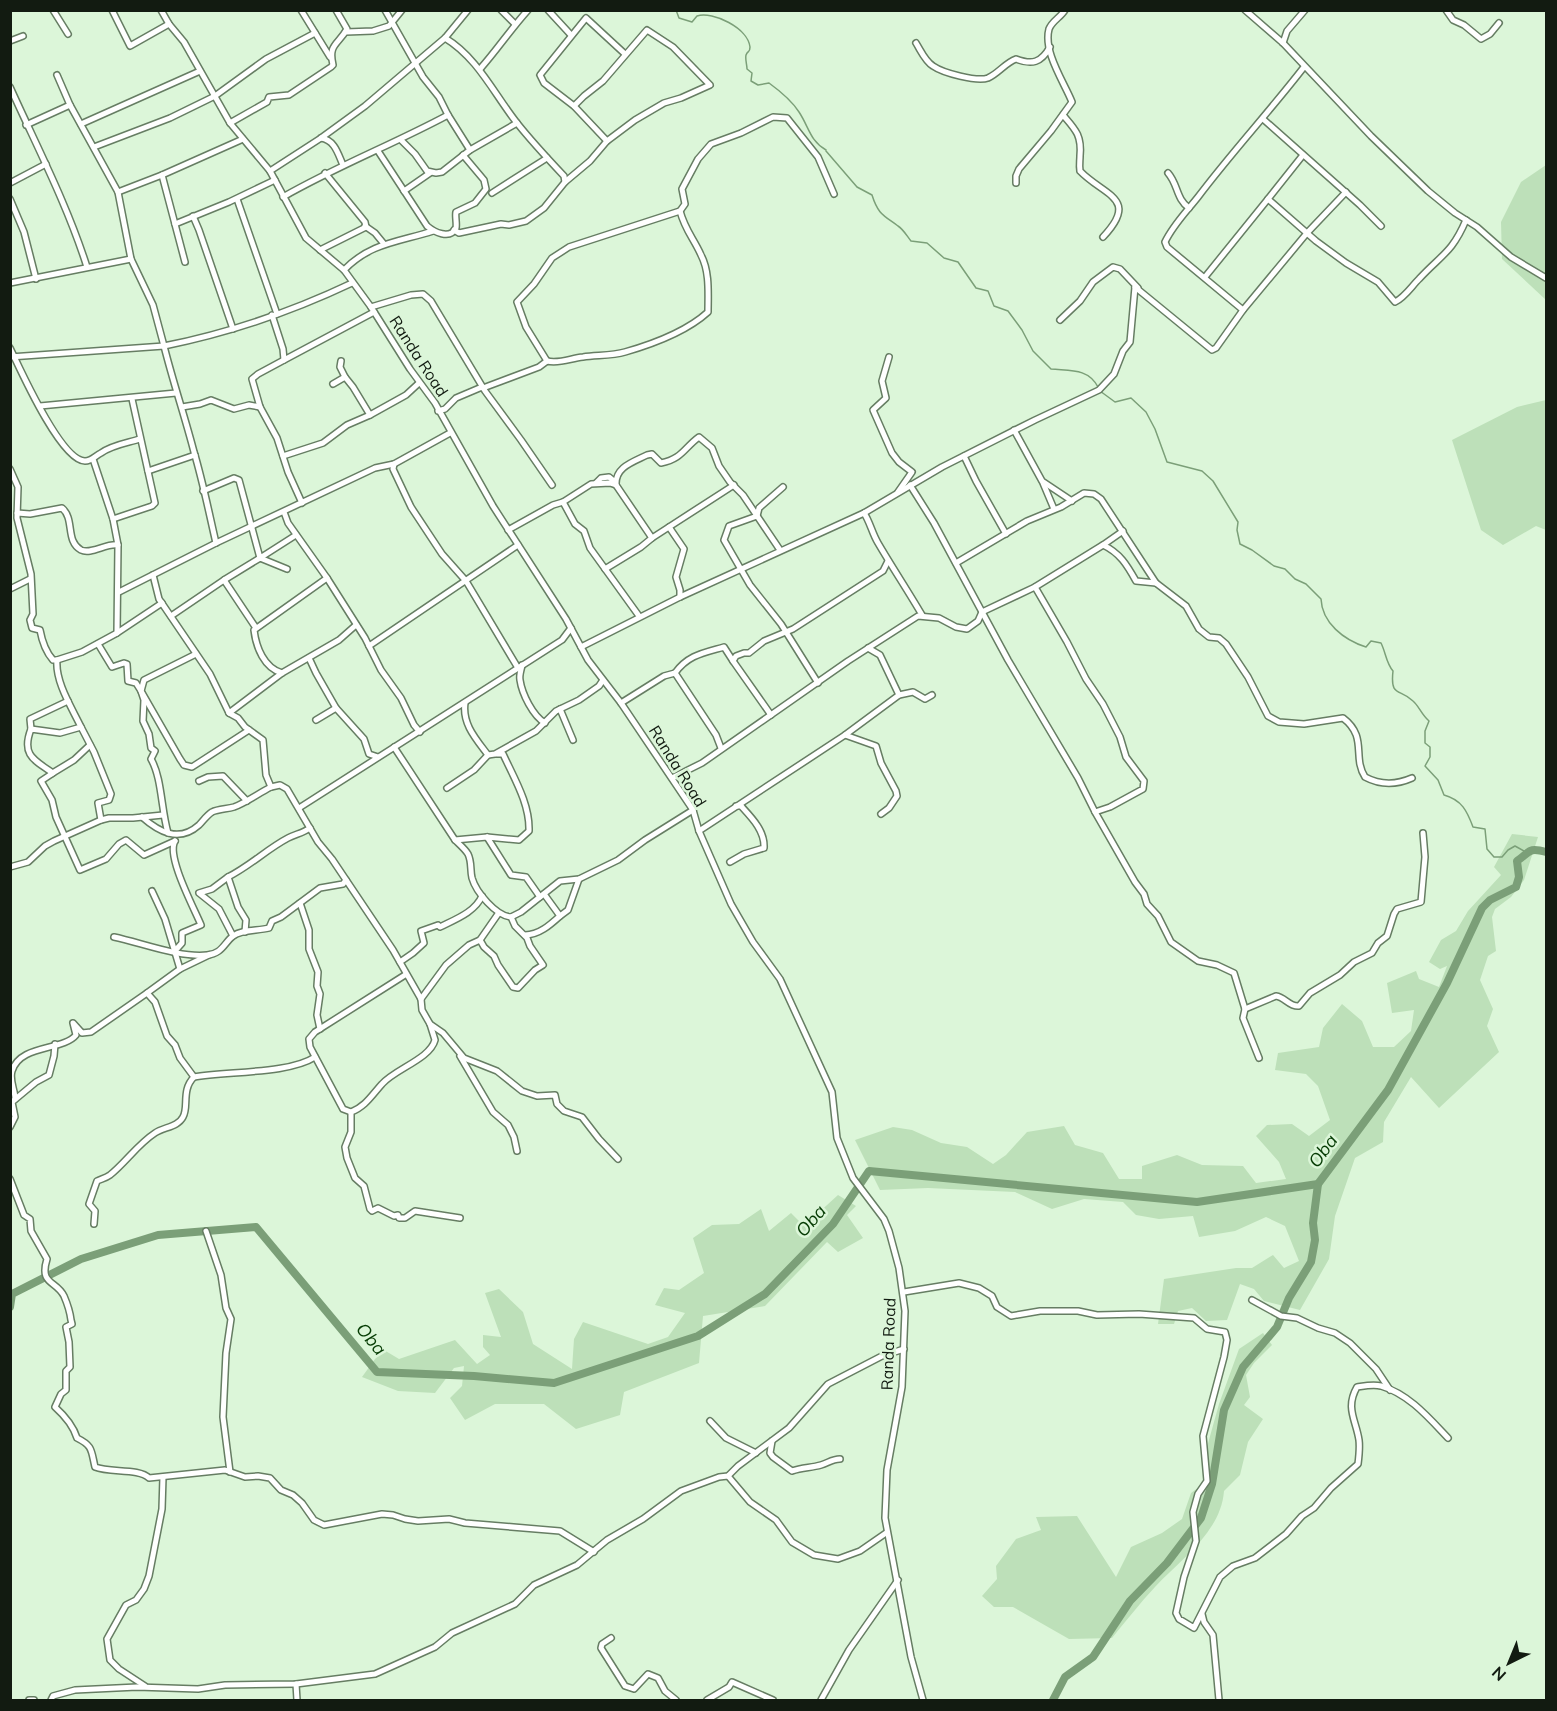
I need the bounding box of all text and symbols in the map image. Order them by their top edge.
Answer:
street label: Randa Road [385,312,453,400]
street label: Randa Road [645,721,711,811]
water label: Oba [1303,1129,1342,1172]
water label: Oba [790,1200,831,1242]
street label: Randa Road [876,1297,900,1391]
water label: Oba [351,1318,392,1360]
north arrow [1479,1633,1539,1693]
text: N [1488,1663,1510,1685]

